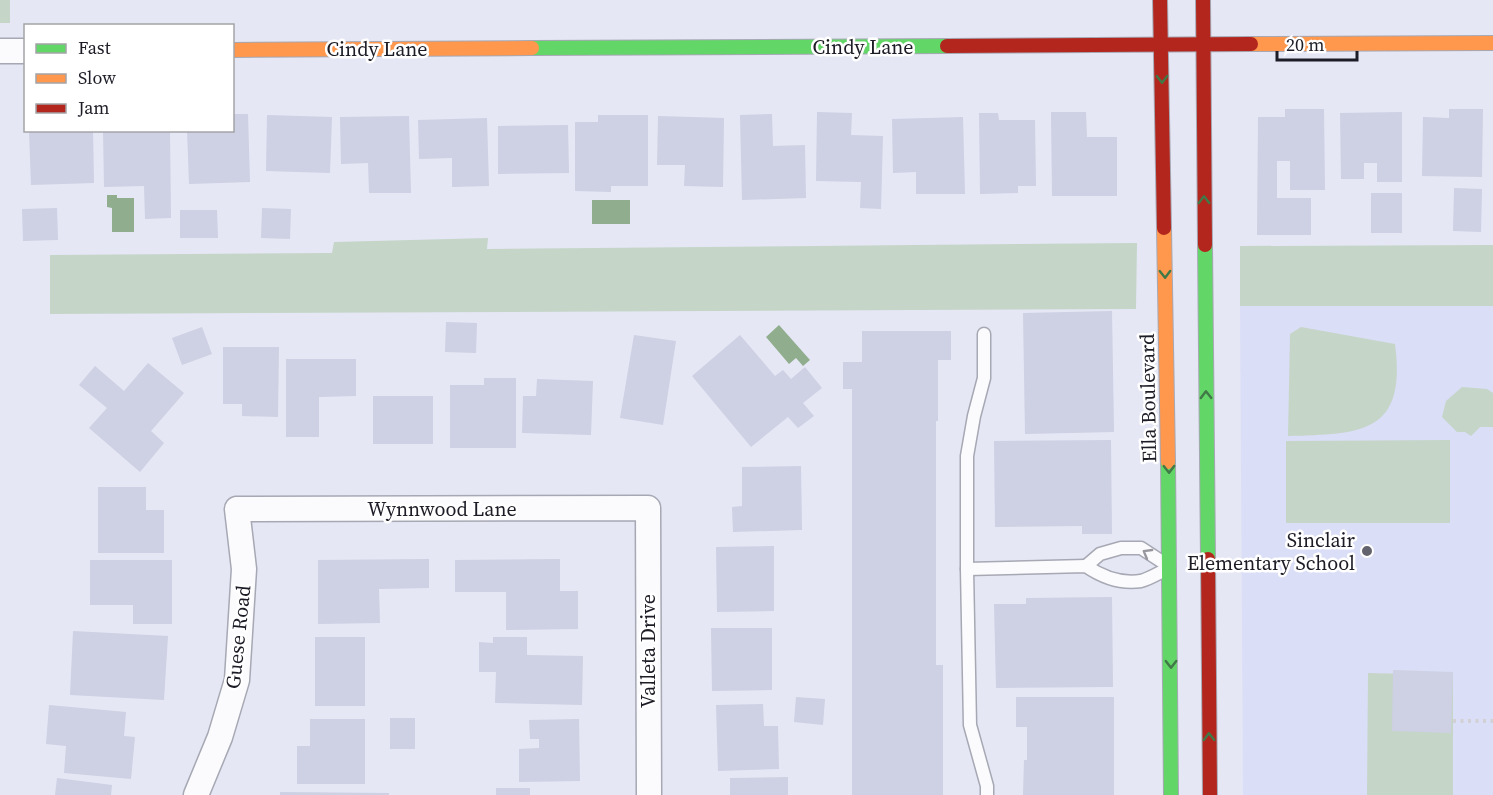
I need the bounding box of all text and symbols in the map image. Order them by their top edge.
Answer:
legend [24,24,234,132]
scale bar [1277,24,1356,62]
text: 20 m [1286,32,1324,57]
street label: Cindy Lane [812,33,914,61]
text: Fast [78,35,111,60]
street label: Cindy Lane [326,35,428,63]
text: Slow [78,65,116,90]
one-way arrow [1155,75,1168,84]
text: Jam [77,95,110,120]
one-way arrow [1198,195,1210,204]
one-way arrow [1159,270,1171,279]
street label: Ella Boulevard [1133,333,1163,463]
one-way arrow [1200,390,1212,399]
one-way arrow [1162,465,1175,474]
street label: Wynnwood Lane [367,495,517,523]
place label: Sinclair Elementary School [1187,526,1356,577]
marker: Sinclair Elementary School [1360,544,1374,558]
one-way arrow [1143,549,1153,560]
street label: Guese Road [219,583,257,690]
street label: Valleta Drive [634,594,662,708]
one-way arrow [1165,660,1177,669]
one-way arrow [1203,732,1216,741]

